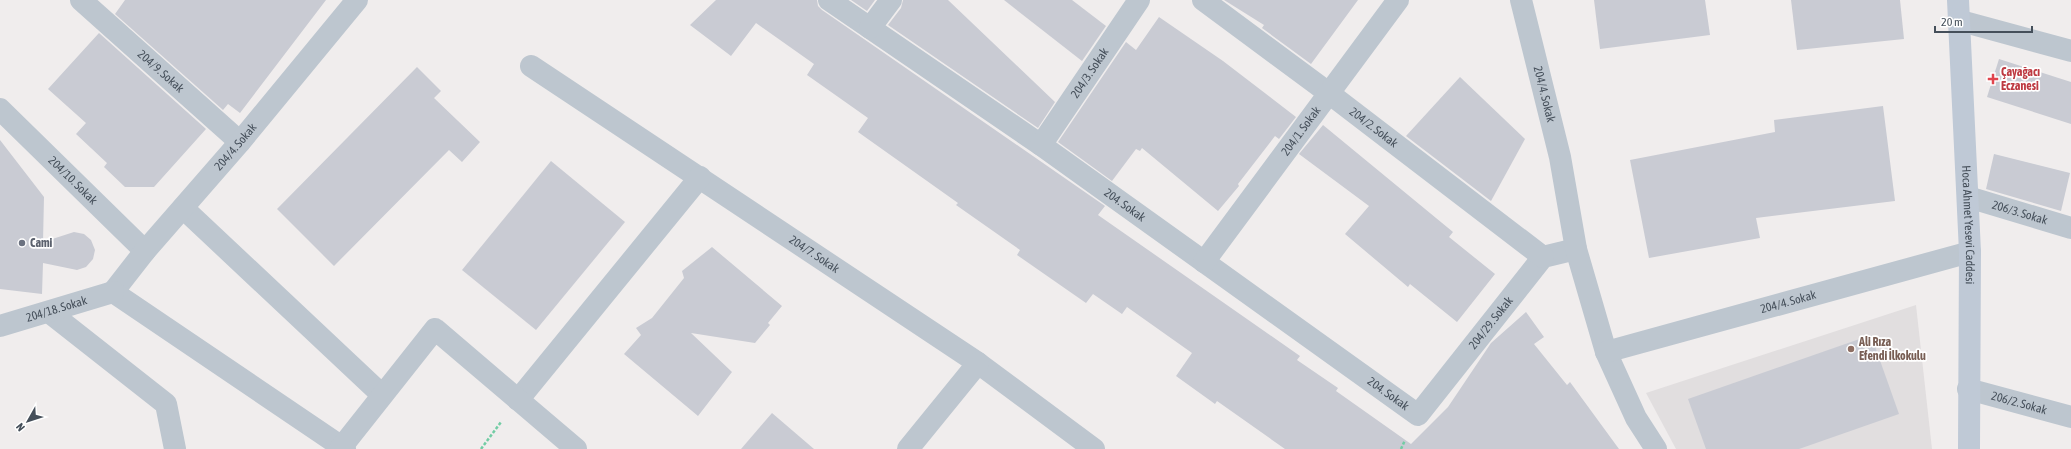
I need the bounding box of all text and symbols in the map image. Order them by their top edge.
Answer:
scale bar [1935,8,2032,34]
text: 20 m [1941,15,1963,29]
street label: 204/3. Sokak [1068,45,1112,101]
street label: 204/9. Sokak [135,47,187,96]
street label: 204/4. Sokak [1531,65,1558,124]
place label: Çayağacı Eczanesi [2001,65,2040,93]
marker: Çayağacı Eczanesi [1988,74,1998,84]
street label: 204/1. Sokak [1278,103,1324,158]
street label: 204/2. Sokak [1347,104,1401,151]
street label: 204/4. Sokak [212,120,260,173]
street label: 204/10. Sokak [46,153,101,208]
street label: Hoca Ahmet Yesevi Caddesi [1959,165,1977,284]
street label: 204. Sokak [1101,186,1149,225]
street label: 206/3. Sokak [1990,198,2050,228]
street label: 204/7. Sokak [786,232,843,276]
place label: Cami [30,236,53,250]
marker: Cami [17,238,27,248]
street label: 204/4. Sokak [1759,287,1818,316]
street label: 204/18. Sokak [24,293,89,325]
street label: 204/29. Sokak [1466,293,1516,352]
place label: Ali Rıza Efendi İlkokulu [1858,335,1926,363]
marker: Ali Rıza Efendi İlkokulu [1846,344,1856,354]
street label: 204. Sokak [1365,374,1412,414]
street label: 206/2. Sokak [1990,389,2049,417]
north arrow [8,401,48,441]
text: N [14,421,27,434]

